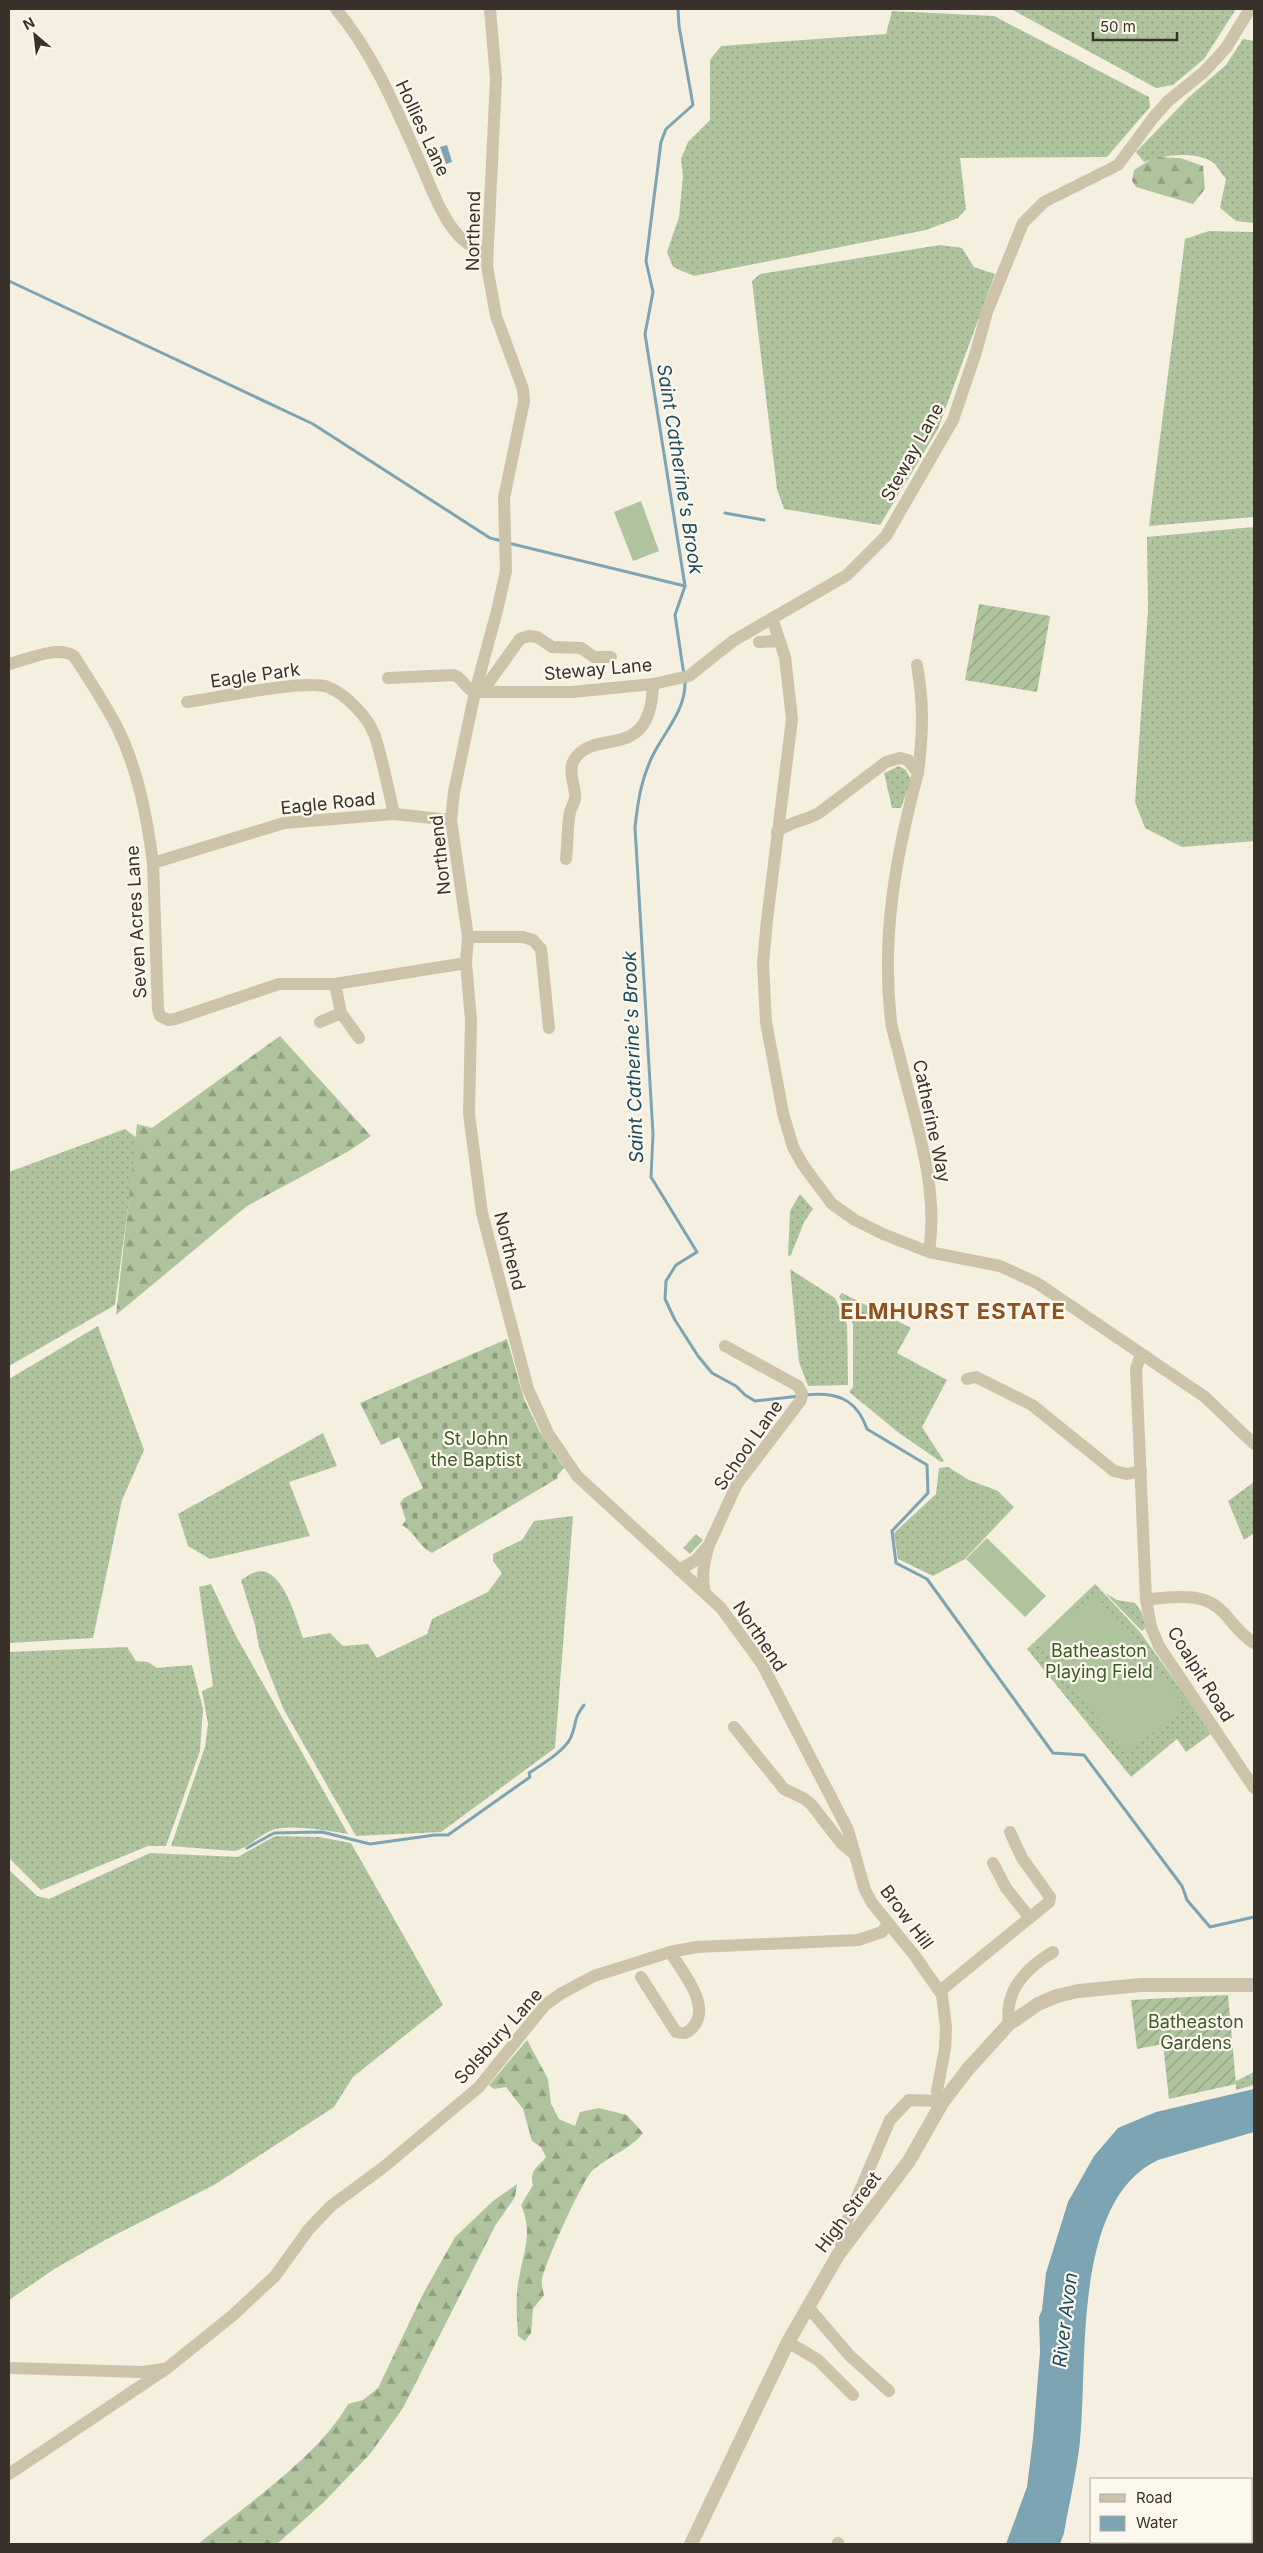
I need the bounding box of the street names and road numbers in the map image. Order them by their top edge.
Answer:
street label: Hollies Lane [392,77,454,179]
street label: Northend [462,191,484,271]
street label: Steway Lane [876,399,948,505]
street label: Steway Lane [543,654,653,684]
street label: Eagle Park [209,658,301,692]
street label: Eagle Road [280,788,376,818]
street label: Northend [425,814,455,896]
street label: Seven Acres Lane [122,845,150,999]
street label: Catherine Way [909,1058,955,1184]
street label: Northend [490,1210,530,1292]
street label: School Lane [709,1396,787,1494]
street label: Northend [729,1597,791,1675]
street label: Coalpit Road [1163,1622,1239,1726]
street label: Brow Hill [876,1881,938,1953]
street label: Solsbury Lane [450,1984,546,2088]
street label: High Street [811,2168,885,2256]

